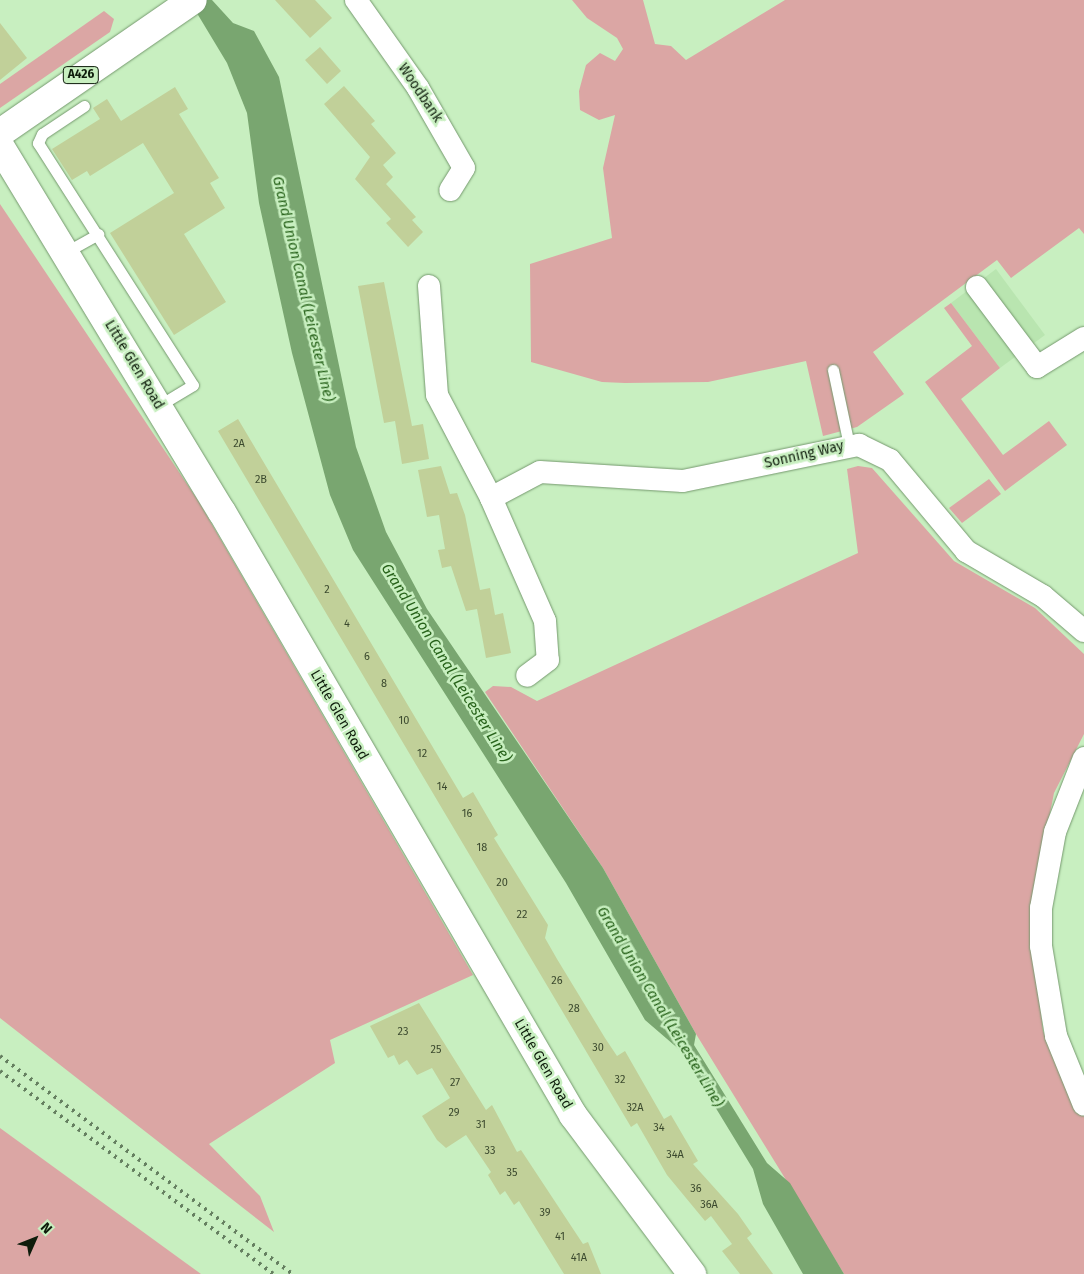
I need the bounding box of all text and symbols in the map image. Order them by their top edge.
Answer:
street label: Woodbank [394,60,446,126]
road number: A426 [62,66,100,84]
water label: Grand Union Canal (Leicester Line) [268,174,338,404]
street label: Little Glen Road [101,317,167,413]
house number: 2A [233,437,245,451]
street label: Sonning Way [763,438,845,472]
house number: 2B [255,473,267,487]
water label: Grand Union Canal (Leicester Line) [377,560,515,766]
house number: 2 [324,583,330,597]
house number: 4 [344,617,350,631]
house number: 6 [364,650,370,664]
street label: Little Glen Road [306,667,372,763]
house number: 8 [381,677,387,691]
house number: 10 [399,714,409,728]
house number: 12 [417,747,427,761]
house number: 14 [437,780,447,794]
house number: 16 [462,807,472,821]
house number: 18 [477,841,487,855]
house number: 20 [496,876,508,890]
water label: Grand Union Canal (Leicester Line) [593,903,727,1111]
house number: 22 [517,908,527,922]
house number: 26 [551,974,563,988]
house number: 28 [568,1002,580,1016]
street label: Little Glen Road [510,1016,576,1112]
house number: 23 [398,1025,408,1039]
house number: 30 [592,1041,604,1055]
house number: 25 [431,1043,441,1057]
house number: 32 [615,1073,625,1087]
house number: 27 [450,1076,460,1090]
house number: 32A [626,1101,644,1115]
house number: 29 [448,1106,460,1120]
house number: 31 [476,1118,486,1132]
house number: 34 [653,1121,665,1135]
house number: 33 [485,1144,495,1158]
house number: 34A [666,1148,684,1162]
house number: 35 [507,1166,517,1180]
house number: 36 [690,1182,702,1196]
house number: 36A [700,1198,718,1212]
house number: 39 [539,1206,551,1220]
north arrow [10,1214,60,1264]
text: N [37,1219,55,1237]
house number: 41 [555,1230,565,1244]
house number: 41A [571,1251,587,1265]

